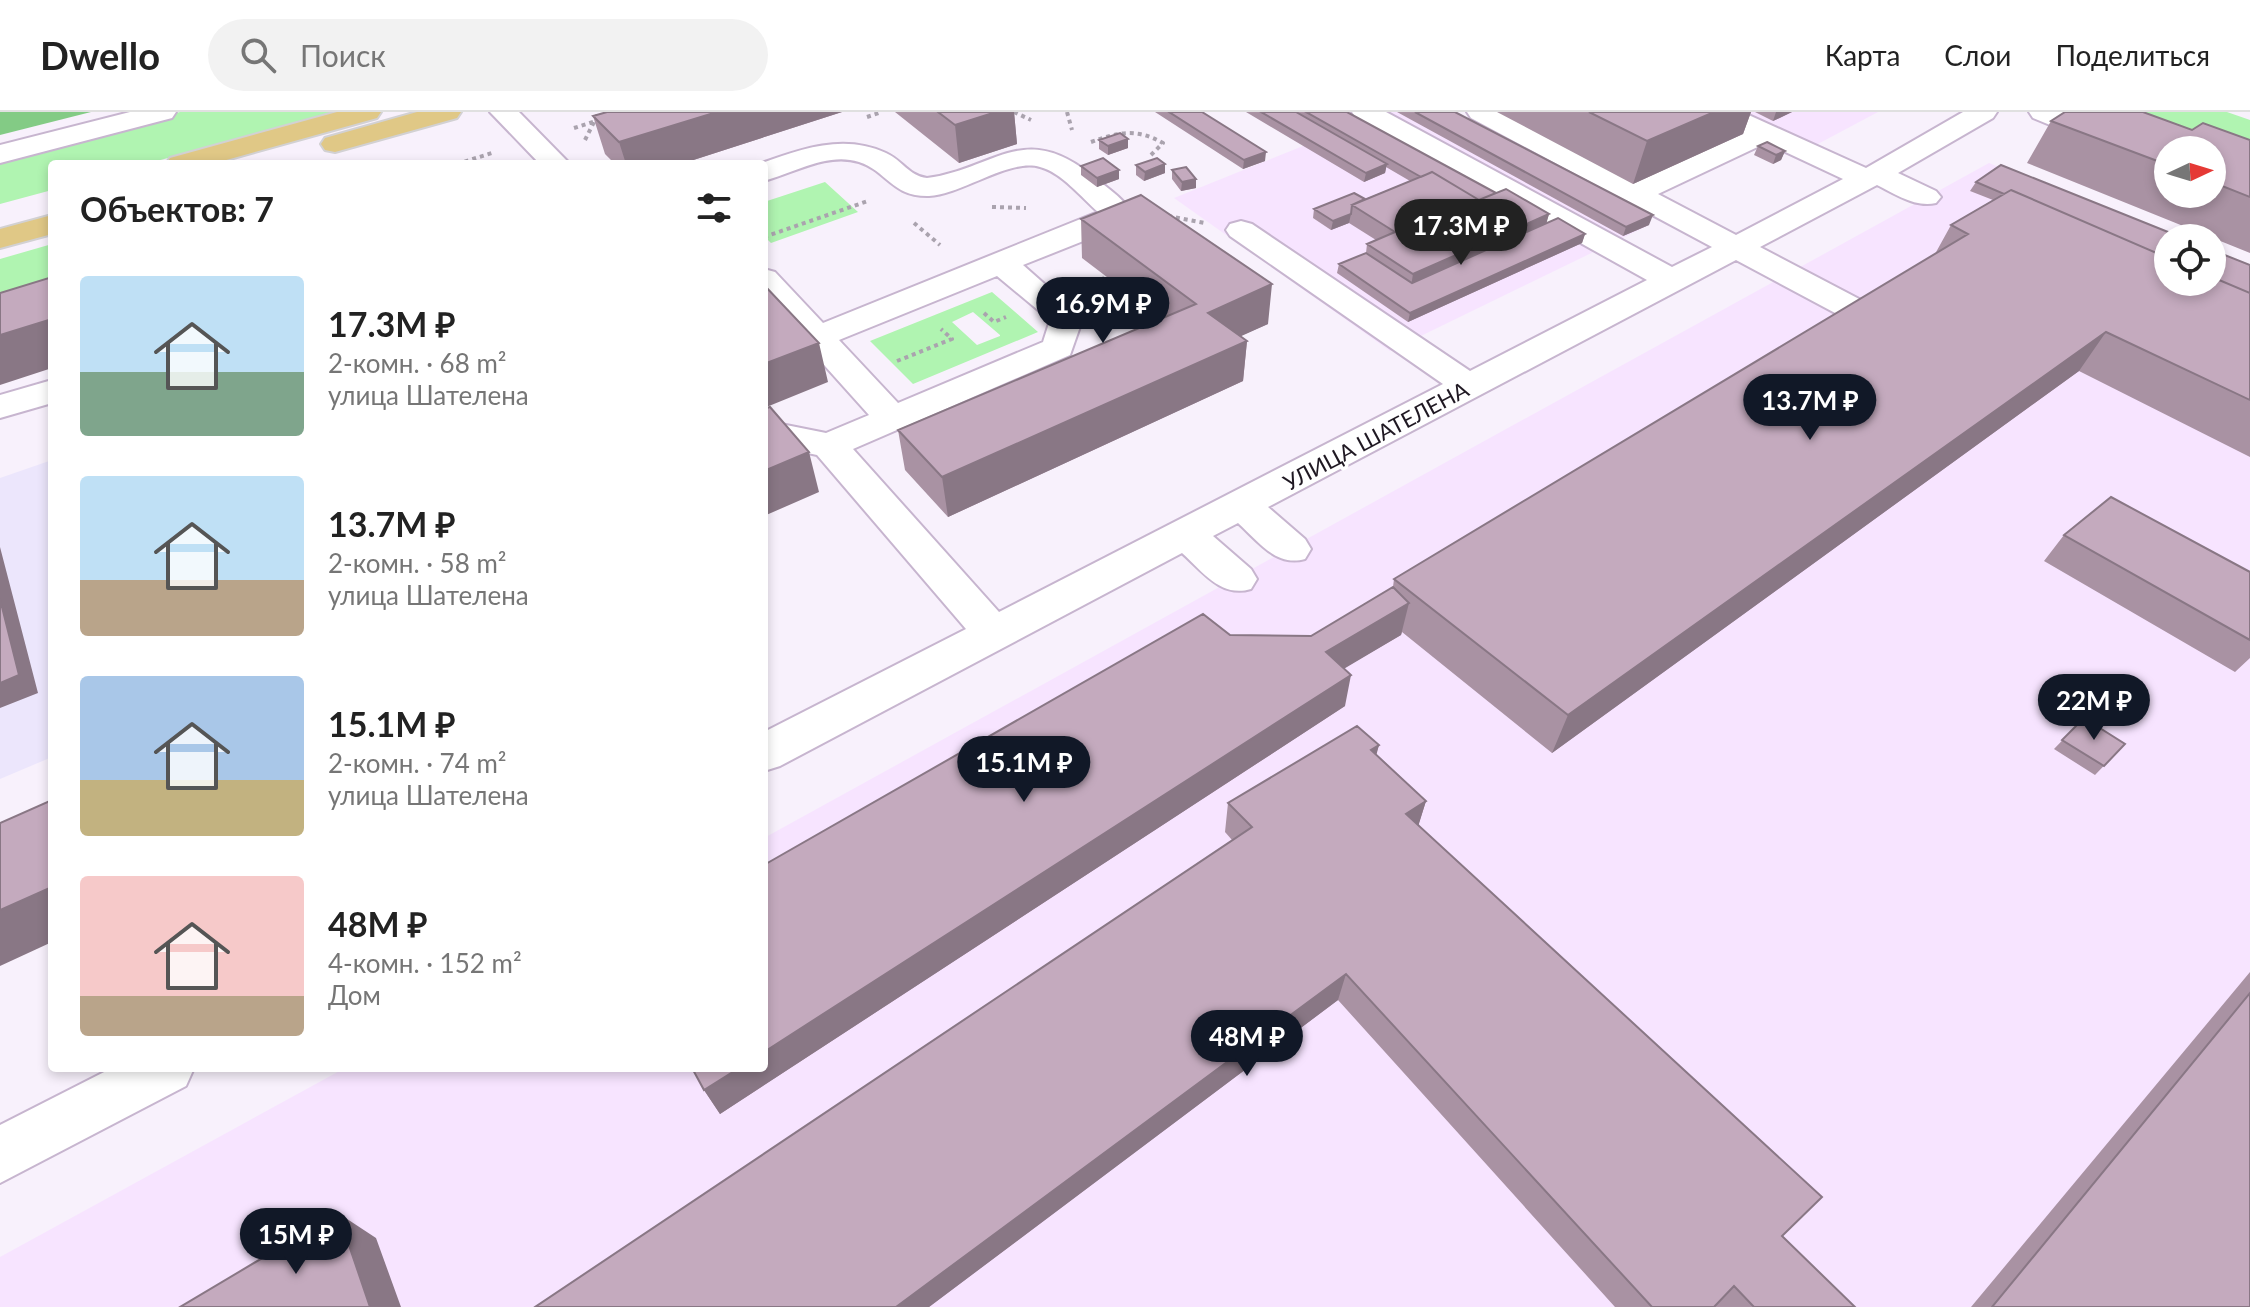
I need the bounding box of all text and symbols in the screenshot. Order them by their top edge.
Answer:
search box [208,19,768,91]
text: Dwello [40,32,160,78]
icon: search [236,33,280,77]
text: Поиск [300,37,386,73]
text: Карта [1825,38,1900,72]
text: Слои [1944,38,2011,72]
text: Поделиться [2055,38,2210,72]
north arrow [2154,136,2226,208]
map controls [2154,136,2226,296]
icon: filters [692,186,736,230]
text: Объектов: 7 [80,188,274,229]
pin: 17.3M ₽ [1387,199,1535,267]
text: 17.3M ₽ [1412,209,1510,241]
button: locate [2154,224,2226,296]
pin: 16.9M ₽ [1029,277,1177,345]
text: 16.9M ₽ [1054,287,1152,319]
text: 17.3M ₽ [328,303,455,344]
icon: home [144,308,240,404]
text: 2-комн. · 68 m² [328,347,507,379]
pin: 13.7M ₽ [1736,374,1884,442]
street label: УЛИЦА ШАТЕЛЕНА [1279,375,1473,496]
text: улица Шателена [328,379,529,411]
text: 13.7M ₽ [1761,384,1859,416]
text: 13.7M ₽ [328,503,455,544]
icon: home [144,508,240,604]
text: 2-комн. · 58 m² [328,547,507,579]
text: улица Шателена [328,579,529,611]
pin: 22M ₽ [2038,674,2150,742]
text: 22M ₽ [2056,684,2132,716]
text: 15.1M ₽ [328,703,455,744]
icon: home [144,708,240,804]
pin: 15.1M ₽ [950,736,1098,804]
text: 15.1M ₽ [975,746,1073,778]
text: 2-комн. · 74 m² [328,747,507,779]
text: улица Шателена [328,779,529,811]
text: 48M ₽ [328,903,428,944]
icon: home [144,908,240,1004]
text: 4-комн. · 152 m² [328,947,522,979]
text: Дом [328,979,381,1011]
pin: 48M ₽ [1191,1010,1303,1078]
text: 48M ₽ [1209,1020,1285,1052]
pin: 15M ₽ [240,1208,352,1276]
text: 15M ₽ [258,1218,334,1250]

